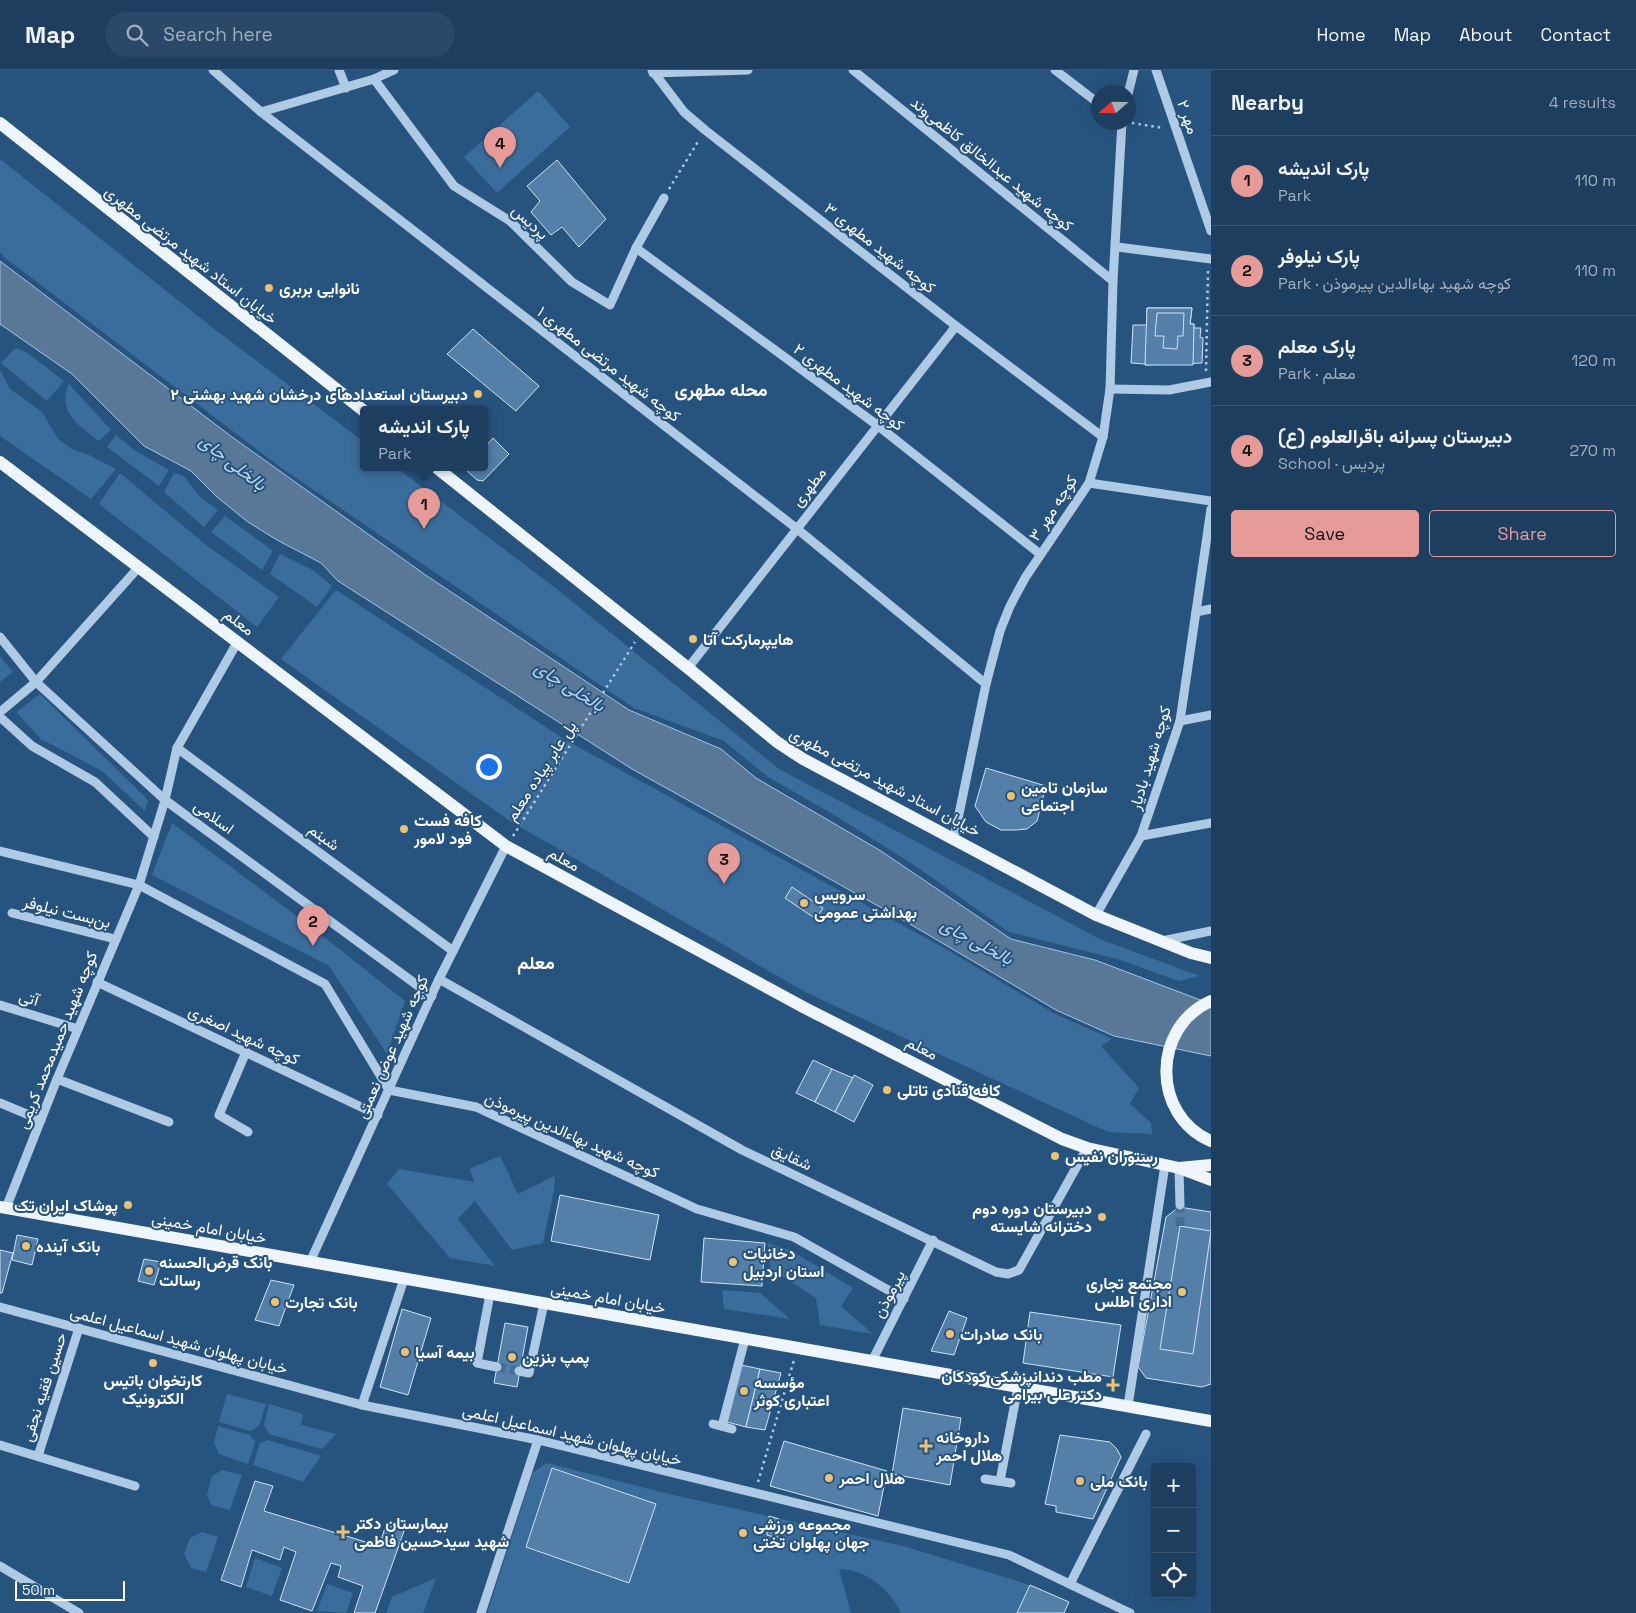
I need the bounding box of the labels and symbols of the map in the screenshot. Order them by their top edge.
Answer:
north arrow [1091,85,1136,130]
street label: کوچه شهید عبدالخالق کاظمی‌وند [906,92,1078,237]
street label: مهر ۲ [1172,97,1204,137]
pin: 4 [484,127,516,168]
street label: خیابان استاد شهید مرتضی مطهری [100,181,282,329]
street label: کوچه شهید مطهری ۳ [819,198,940,299]
street label: پردیس [506,200,553,245]
place label: نانوایی بربری [279,278,360,299]
marker: نانوایی بربری [263,282,275,294]
street label: کوچه شهید مرتضی مطهری ۱ [532,301,685,427]
street label: کوچه شهید مطهری ۲ [789,338,909,436]
district label: محله مطهری [675,378,768,401]
place label: دبیرستان استعدادهای درخشان شهید بهشتی ۲ [170,384,468,405]
marker: دبیرستان استعدادهای درخشان شهید بهشتی ۲ [472,388,484,400]
water label: بالخلی چای [194,429,272,497]
street label: مطهری [787,463,831,511]
street label: کوچه مهر ۳ [1024,471,1083,546]
pin: 1 [408,488,440,529]
street label: معلم [220,604,258,640]
place label: هایپرمارکت آتا [703,629,794,651]
marker: هایپرمارکت آتا [687,633,699,645]
water label: بالخلی چای [530,655,610,718]
street label: کوچه شهید بادیار [1124,703,1177,814]
street label: پل عابر پیاده معلم [501,717,582,826]
street label: خیابان استاد شهید مرتضی مطهری [786,723,984,842]
your location [476,754,502,780]
place label: سازمان تامین اجتماعی [1021,777,1108,816]
marker: سازمان تامین اجتماعی [1005,790,1017,802]
street label: اسلامی [190,795,238,839]
place label: کافه فست فود لامور [413,810,482,849]
street label: شبنم [304,819,344,855]
marker: کافه فست فود لامور [398,823,410,835]
street label: معلم [545,842,583,876]
pin: 3 [708,843,740,884]
place label: سرویس بهداشتی عمومی [814,884,917,923]
street label: بن‌بست نیلوفر [20,891,113,933]
marker: سرویس بهداشتی عمومی [798,897,810,909]
pin: 2 [297,905,329,946]
water label: بالخلی چای [936,912,1018,971]
street label: کوچه شهید حمیدمحمد کریمی [12,948,103,1132]
district label: معلم [517,951,555,975]
street label: کوچه شهید عوض نعمتی [351,972,434,1122]
street label: آتی [17,985,43,1011]
street label: کوچه شهید اصغری [185,1000,303,1071]
street label: معلم [903,1031,941,1065]
place label: کافه قنادی تاتلی [897,1080,1001,1101]
marker: کافه قنادی تاتلی [881,1084,893,1096]
street label: کوچه شهید بهاءالدین پیرموذن [481,1087,662,1184]
street label: شقایق [768,1139,816,1175]
place label: رستوران نفیس [1065,1146,1158,1167]
marker: رستوران نفیس [1049,1150,1061,1162]
place label: پوشاک ایران تک [14,1195,118,1217]
place label: دبیرستان دوره دوم دخترانه شایسته [972,1198,1092,1237]
marker: پوشاک ایران تک [122,1199,134,1211]
street label: خیابان امام خمینی [150,1208,268,1248]
marker: دبیرستان دوره دوم دخترانه شایسته [1096,1211,1108,1223]
place label: بانک آینده [36,1236,101,1257]
marker: بانک آینده [20,1240,32,1252]
place label: دخانیات استان اردبیل [743,1243,824,1282]
place label: بانک قرض‌الحسنه رسالت [159,1252,273,1291]
marker: دخانیات استان اردبیل [727,1256,739,1268]
marker: بانک قرض‌الحسنه رسالت [143,1265,155,1277]
street label: پیرموذن [868,1267,911,1322]
place label: مجتمع تجاری اداری اطلس [1086,1273,1172,1312]
street label: خیابان امام خمینی [549,1278,667,1318]
marker: مجتمع تجاری اداری اطلس [1176,1286,1188,1298]
place label: بانک تجارت [285,1292,358,1313]
marker: بانک تجارت [269,1296,281,1308]
street label: خیابان پهلوان شهید اسماعیل اعلمی [68,1301,290,1380]
place label: بانک صادرات [960,1324,1042,1345]
marker: بانک صادرات [944,1328,956,1340]
street label: حسین فقیه نجفی [16,1330,72,1444]
place label: بیمه آسیا [415,1342,475,1363]
marker: بیمه آسیا [399,1346,411,1358]
place label: پمپ بنزین [522,1347,589,1369]
marker: پمپ بنزین [506,1351,518,1363]
marker: کارتخوان باتیس الکترونیک [147,1357,159,1369]
place label: مطب دندانپزشکی کودکان دکتر علی بیرامی [941,1366,1102,1405]
place label: کارتخوان باتیس الکترونیک [104,1370,203,1409]
place label: مؤسسه اعتباری کوثر [753,1372,830,1411]
marker: مطب دندانپزشکی کودکان دکتر علی بیرامی [1106,1378,1120,1392]
marker: مؤسسه اعتباری کوثر [738,1385,750,1397]
street label: خیابان پهلوان شهید اسماعیل اعلمی [460,1400,684,1472]
place label: داروخانه هلال احمر [935,1427,1002,1466]
marker: داروخانه هلال احمر [920,1440,932,1452]
place label: هلال احمر [838,1468,905,1489]
place label: بانک ملی [1090,1471,1148,1492]
marker: هلال احمر [823,1472,835,1484]
marker: بانک ملی [1074,1475,1086,1487]
place label: بیمارستان دکتر شهید سیدحسین فاطمی [353,1513,510,1552]
place label: مجموعه ورزشی جهان پهلوان تختی [753,1514,869,1554]
marker: بیمارستان دکتر شهید سیدحسین فاطمی [336,1525,350,1539]
marker: مجموعه ورزشی جهان پهلوان تختی [737,1527,749,1539]
scale bar [15,1578,125,1601]

